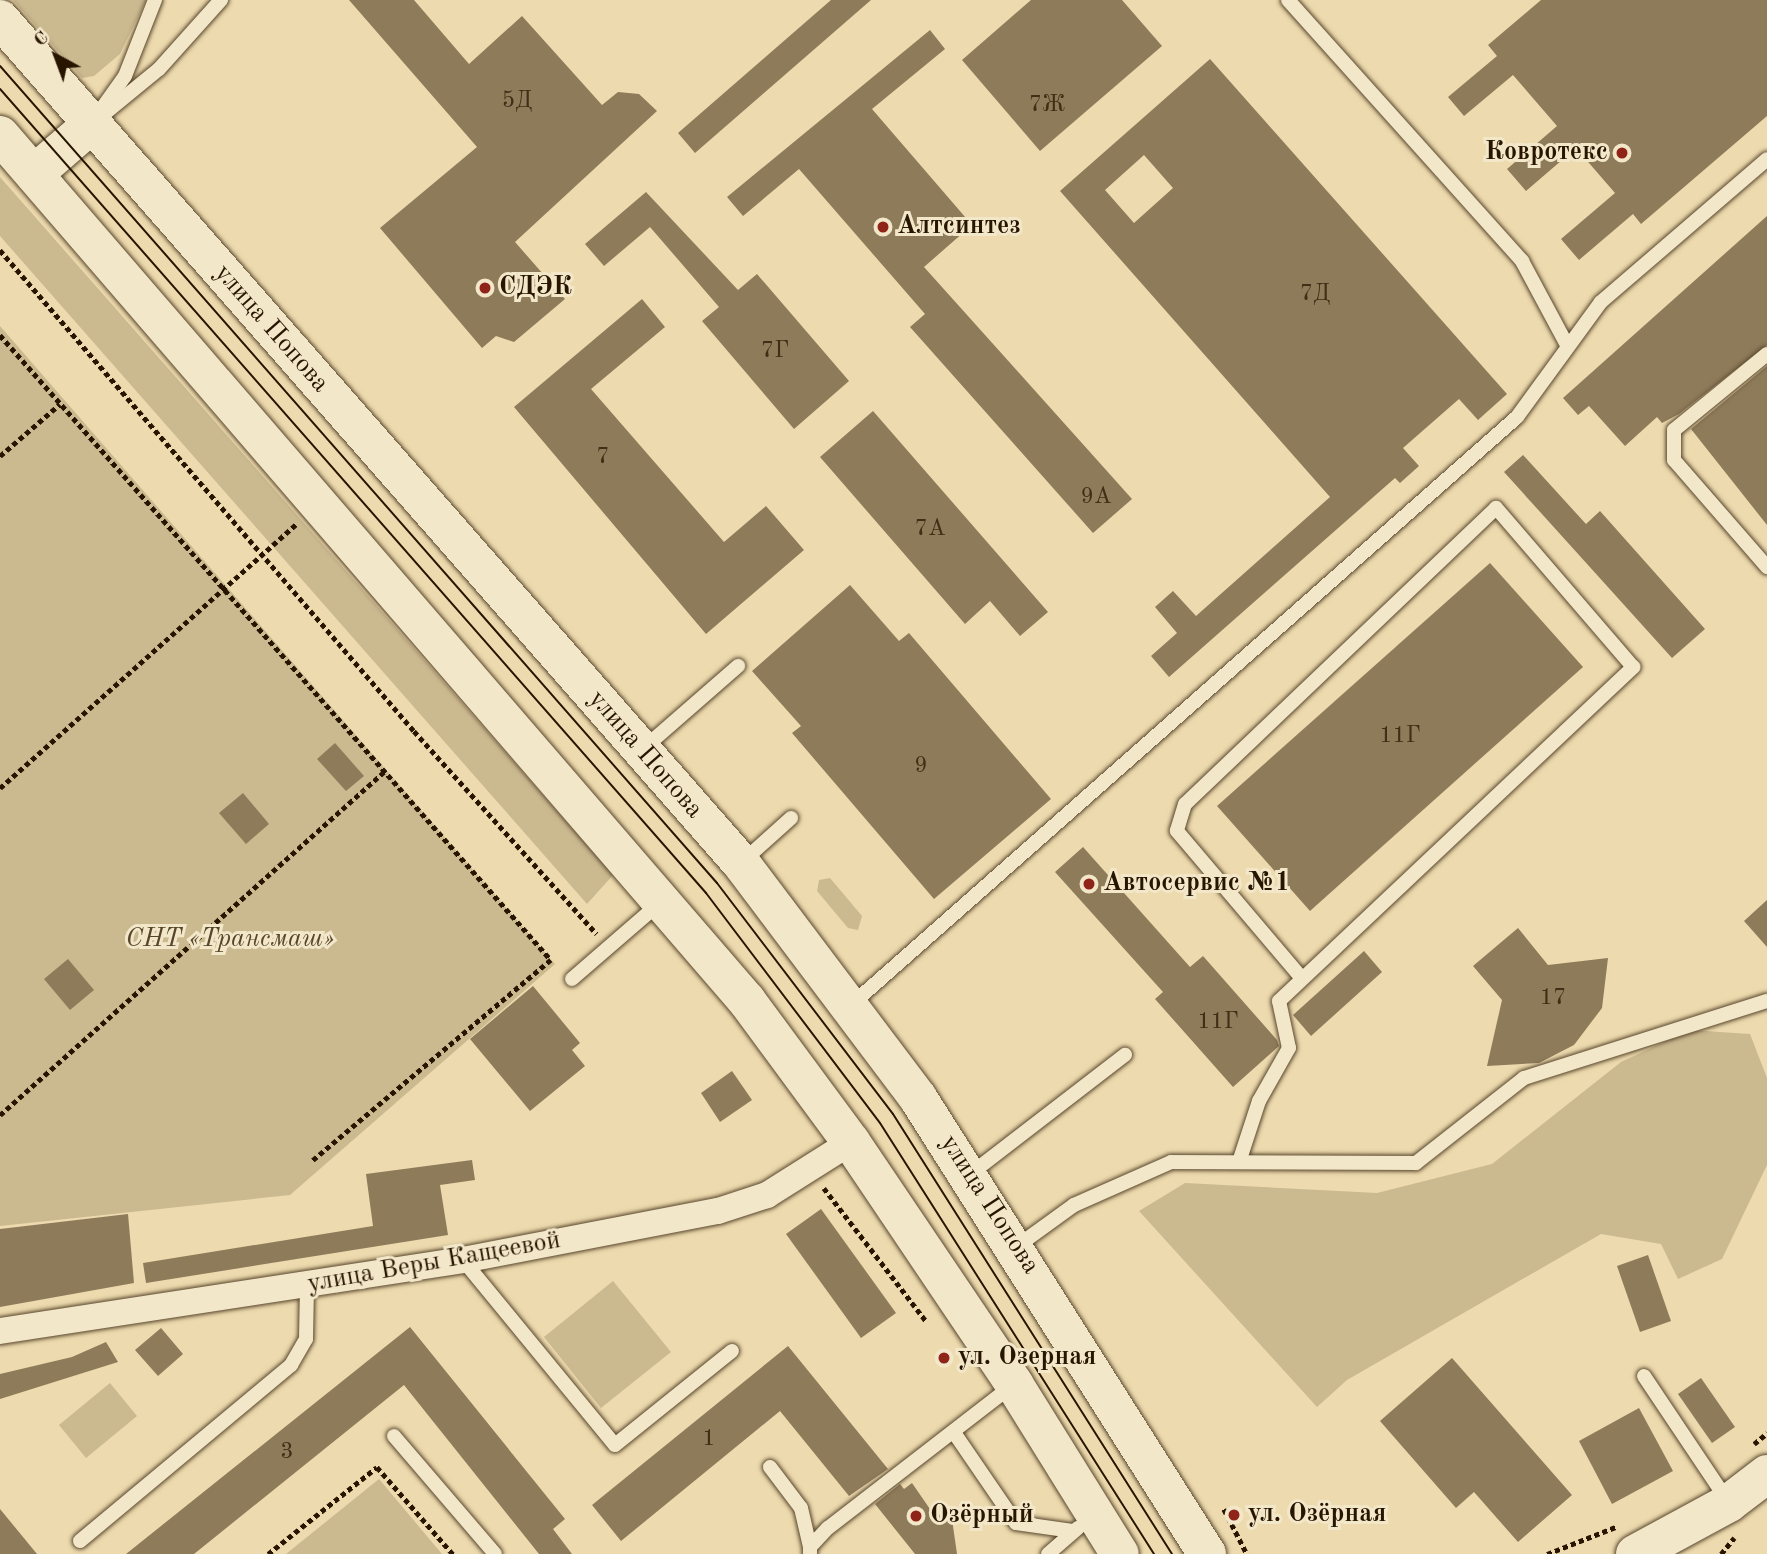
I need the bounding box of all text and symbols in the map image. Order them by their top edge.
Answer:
north arrow [21,21,91,91]
text: С [31,28,53,51]
house number: 5Д [502,87,532,115]
house number: 7Ж [1029,91,1065,119]
place label: Ковротекс [1485,137,1608,169]
marker: Ковротекс [1614,145,1630,161]
place label: Алтсинтез [897,211,1021,243]
marker: Алтсинтез [875,219,891,235]
street label: улица Попова [207,259,335,399]
place label: СДЭК [499,272,572,304]
marker: СДЭК [477,280,493,296]
house number: 7Д [1300,280,1330,308]
house number: 7Г [761,337,789,365]
house number: 7 [596,443,610,471]
house number: 9А [1081,483,1111,511]
house number: 7А [915,515,945,543]
street label: улица Попова [581,685,709,825]
house number: 11Г [1379,722,1421,750]
house number: 9 [914,752,928,780]
place label: Автосервис №1 [1103,868,1290,900]
marker: Автосервис №1 [1081,876,1097,892]
park label: СНТ «Трансмаш» [126,924,334,956]
house number: 17 [1540,984,1566,1012]
house number: 11Г [1197,1008,1239,1036]
street label: улица Попова [932,1130,1046,1280]
street label: улица Веры Кащеевой [305,1225,563,1301]
place label: ул. Озерная [958,1342,1096,1374]
marker: ул. Озерная [936,1350,952,1366]
house number: 1 [702,1425,716,1453]
house number: 3 [280,1438,294,1466]
place label: ул. Озёрная [1248,1499,1386,1531]
place label: Озёрный [930,1500,1034,1532]
marker: ул. Озёрная [1226,1507,1242,1523]
marker: Озёрный [908,1508,924,1524]

